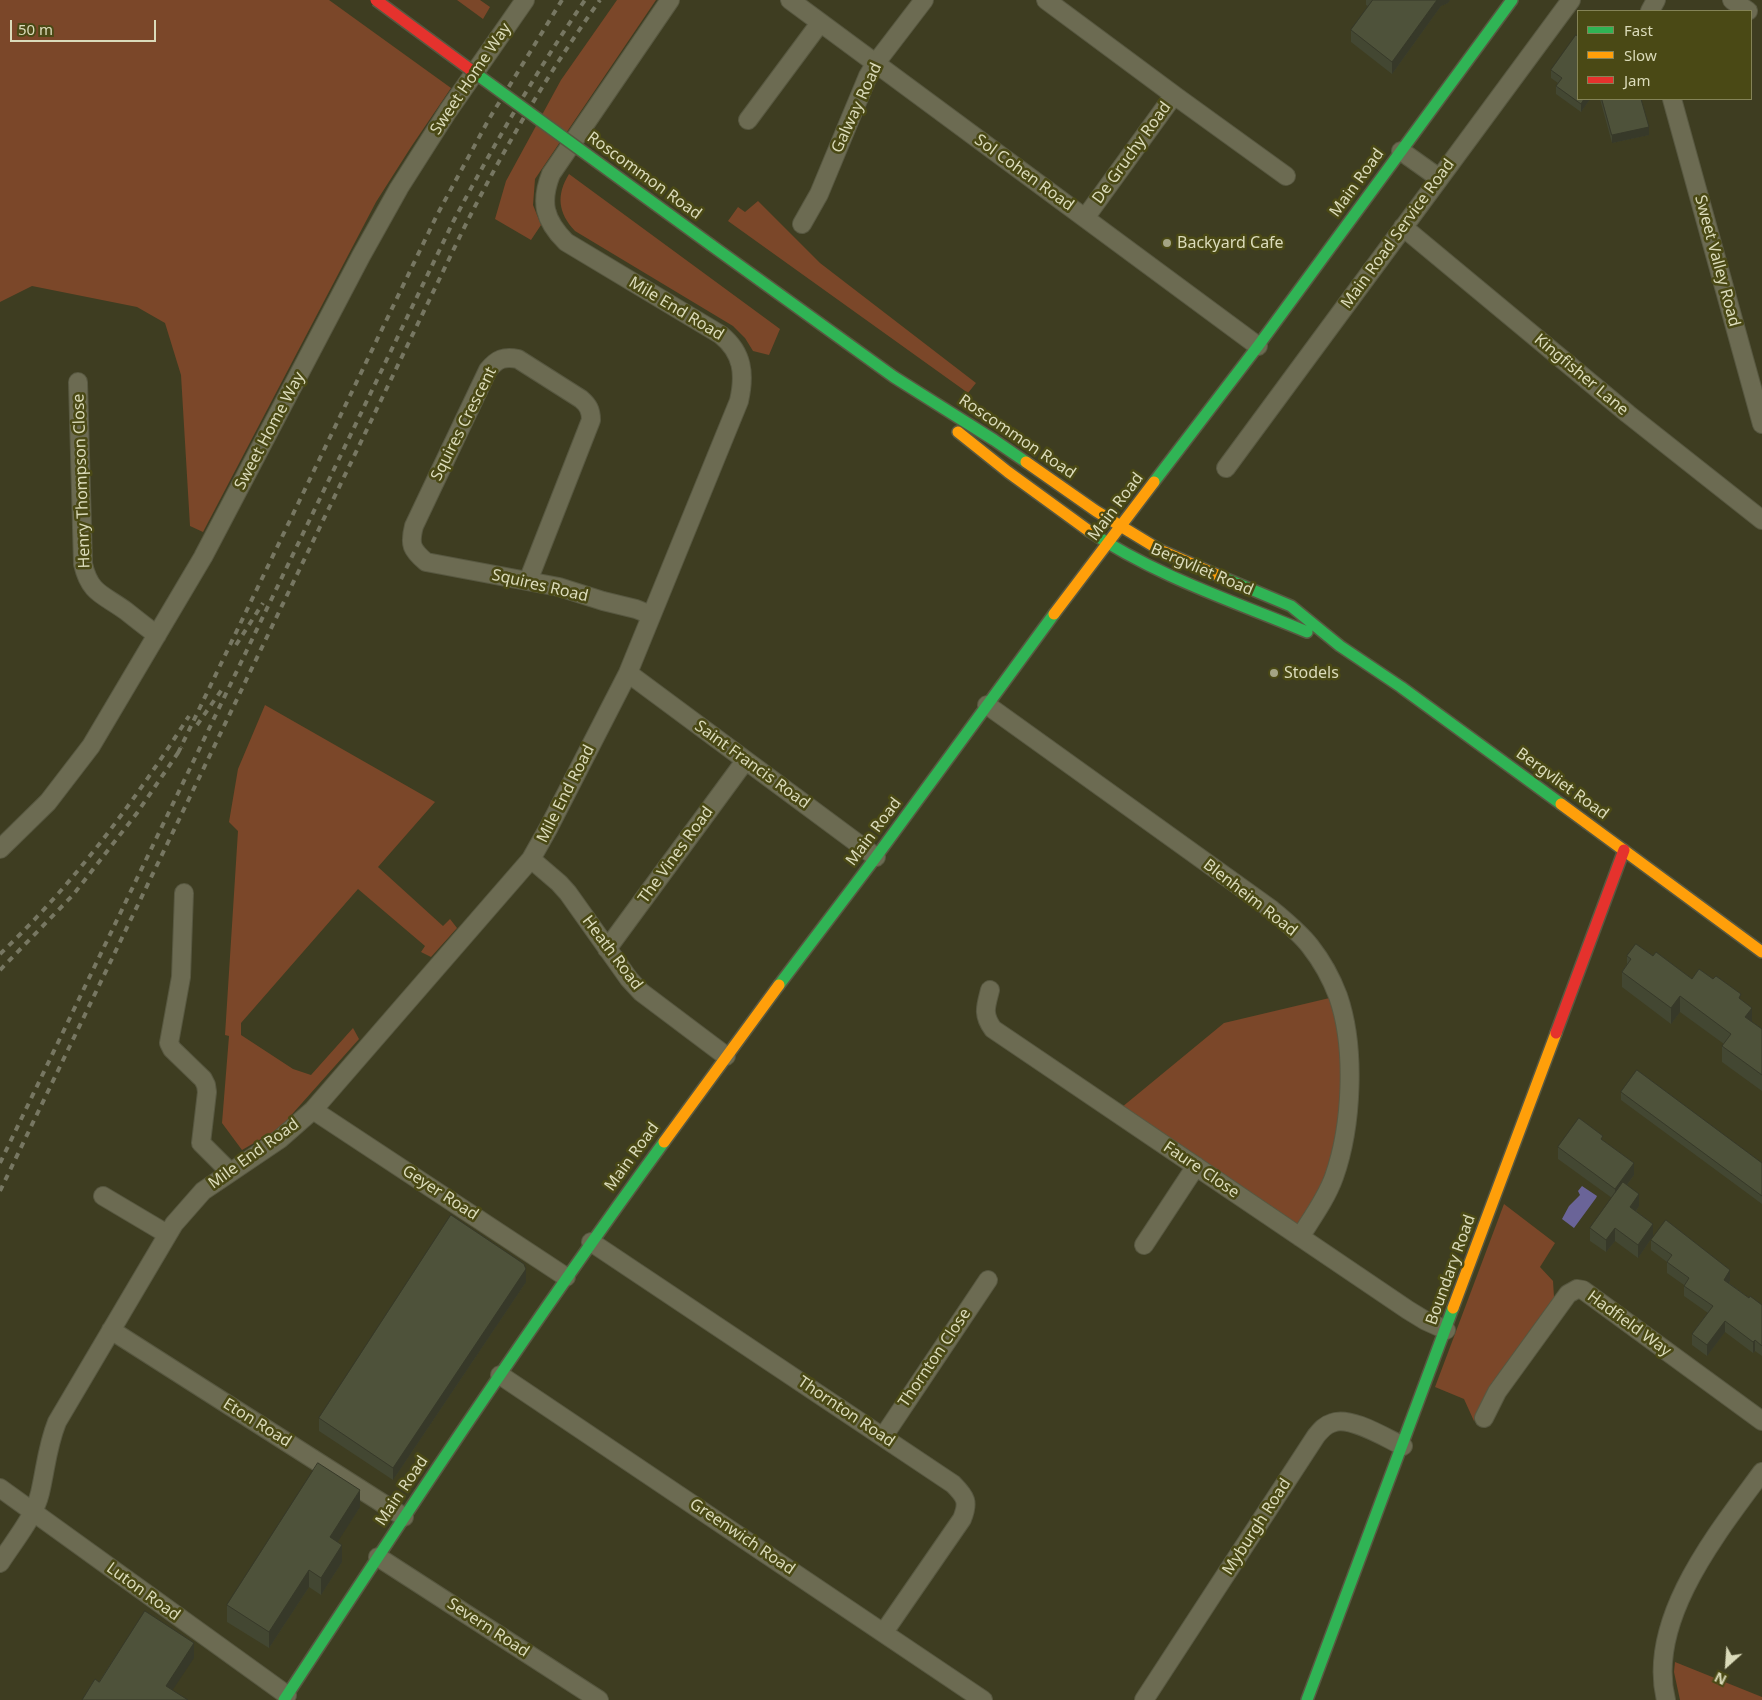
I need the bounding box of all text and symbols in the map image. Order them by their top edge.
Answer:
scale bar [12,10,159,42]
legend [1577,10,1752,100]
text: 50 m [18,19,53,39]
street label: Sweet Home Way [426,19,516,139]
text: Fast [1624,20,1653,40]
text: Slow [1624,45,1657,65]
street label: Galway Road [828,60,886,156]
text: Jam [1624,70,1651,90]
street label: De Gruchy Road [1089,98,1175,208]
street label: Roscommon Road [583,128,705,224]
street label: Sol Cohen Road [971,131,1077,215]
street label: Main Road [1326,145,1388,221]
street label: Main Road Service Road [1337,155,1459,313]
street label: Sweet Valley Road [1690,193,1744,329]
place label: Backyard Cafe [1177,233,1284,253]
marker: Backyard Cafe [1161,237,1173,249]
street label: Mile End Road [625,273,727,345]
street label: Kingfisher Lane [1530,330,1632,420]
street label: Squires Crescent [427,364,501,484]
street label: Sweet Home Way [231,369,309,493]
street label: Roscommon Road [955,391,1079,483]
street label: Henry Thompson Close [69,393,95,569]
street label: Main Road [1084,469,1148,545]
street label: Bergvliet Road [1148,540,1256,600]
street label: Squires Road [490,566,590,606]
place label: Stodels [1284,663,1339,683]
marker: Stodels [1268,667,1280,679]
street label: Saint Francis Road [691,717,813,813]
street label: Mile End Road [533,742,599,846]
street label: Bergvliet Road [1512,744,1612,824]
street label: Main Road [842,794,906,870]
street label: The Vines Road [634,803,718,907]
street label: Blenheim Road [1199,855,1301,941]
street label: Heath Road [578,912,646,994]
street label: Mile End Road [205,1115,303,1193]
street label: Main Road [601,1119,663,1195]
street label: Faure Close [1159,1138,1243,1202]
street label: Geyer Road [398,1161,482,1225]
street label: Boundary Road [1422,1212,1480,1328]
street label: Hadfield Way [1583,1287,1675,1361]
street label: Thornton Close [895,1305,975,1411]
street label: Thornton Road [794,1372,898,1452]
street label: Eton Road [219,1394,295,1452]
street label: Main Road [372,1452,432,1530]
street label: Myburgh Road [1219,1475,1295,1579]
street label: Greenwich Road [686,1495,798,1579]
street label: Luton Road [102,1559,184,1625]
street label: Severn Road [443,1594,533,1662]
north arrow [1702,1640,1752,1690]
text: N [1711,1668,1729,1690]

